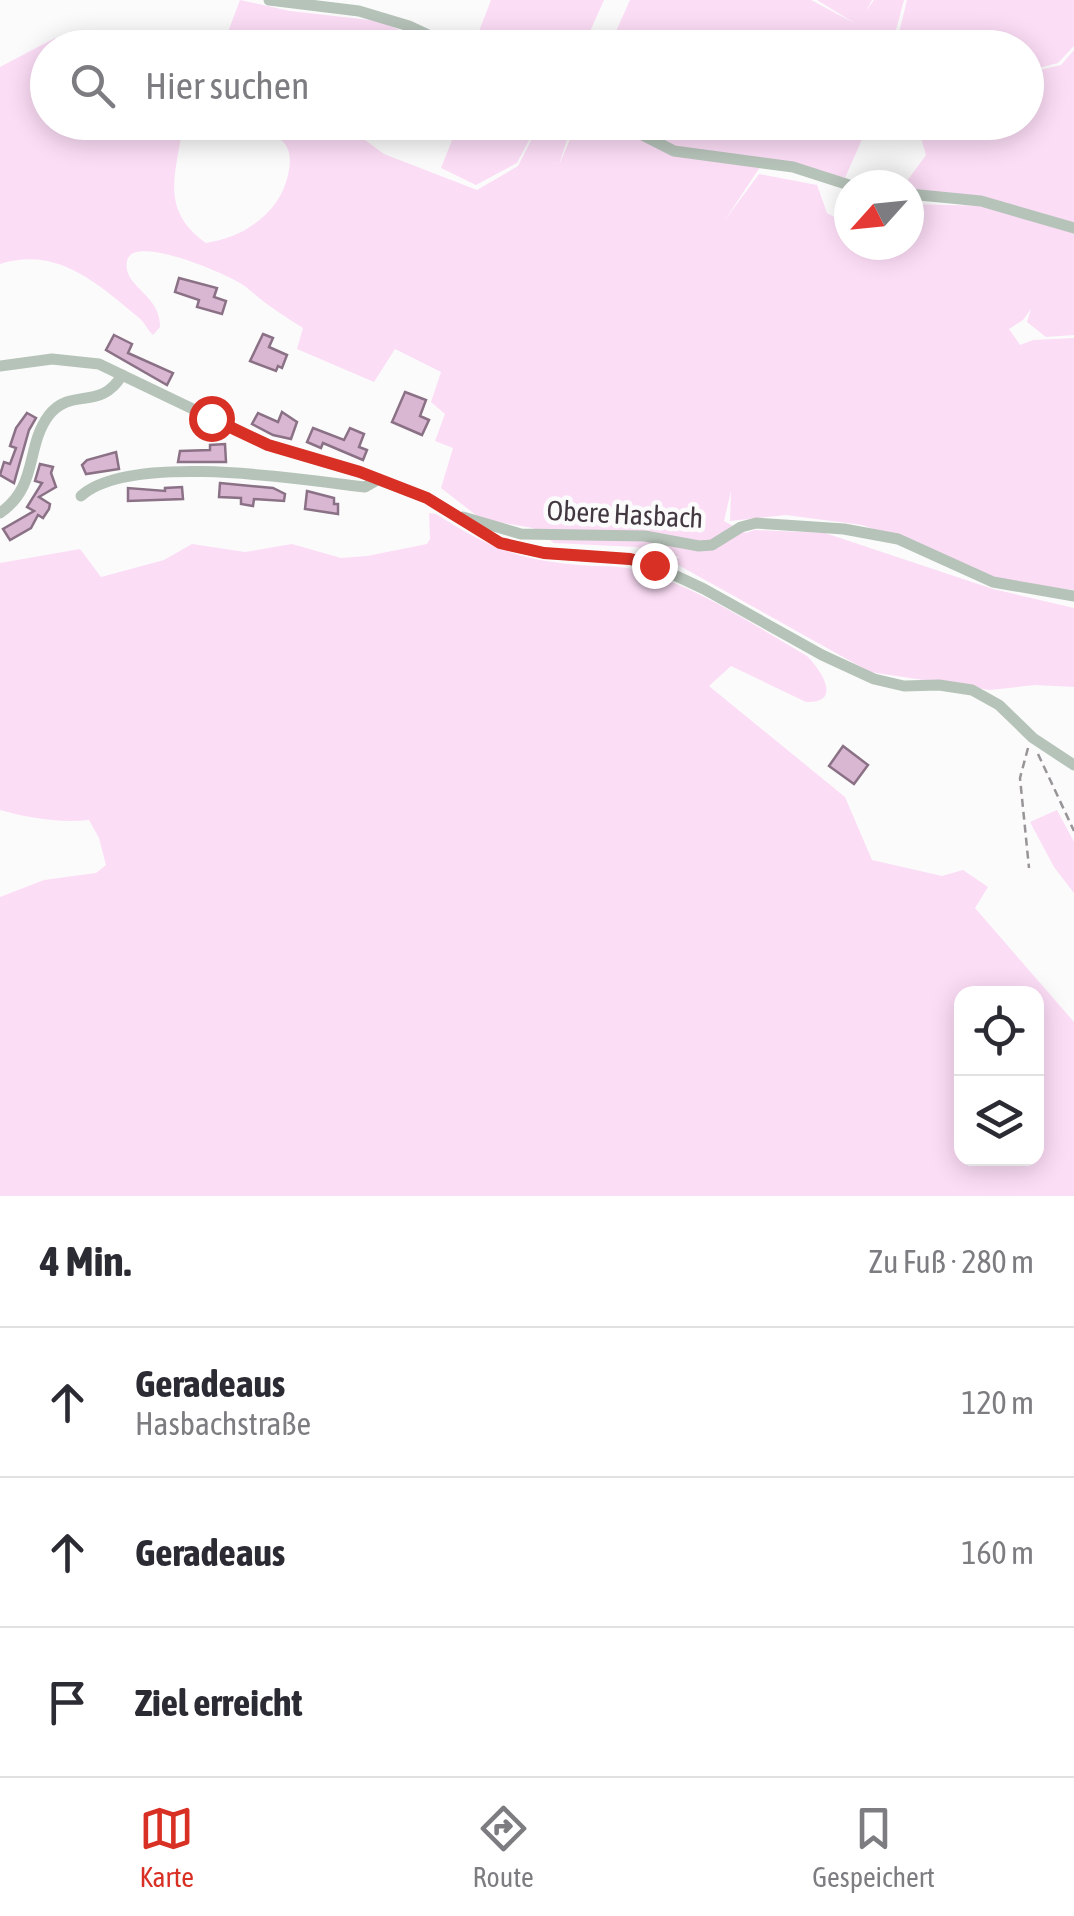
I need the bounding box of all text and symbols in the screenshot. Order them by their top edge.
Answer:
search box [30,30,1044,140]
icon: search [65,58,120,113]
text: Hier suchen [145,64,309,107]
north arrow [834,170,924,260]
route start [189,396,235,442]
street label: Obere Hasbach [546,494,704,534]
route end [632,543,678,589]
map controls [954,986,1044,1166]
button: locate [954,986,1044,1076]
button: layers [954,1076,1044,1166]
text: 4 Min. [40,1237,131,1285]
text: Zu Fuß · 280 m [869,1243,1034,1280]
text: Geradeaus [135,1362,285,1405]
icon: ahead [40,1375,95,1430]
text: 120 m [961,1384,1034,1421]
text: Hasbachstraße [135,1405,311,1442]
icon: ahead [40,1525,95,1580]
text: Geradeaus [135,1531,285,1574]
text: 160 m [961,1534,1034,1571]
icon: arrive [40,1675,95,1730]
text: Ziel erreicht [135,1681,302,1724]
tab: Karte [139,1801,194,1893]
tab: Route [473,1801,534,1893]
tab: Gespeichert [812,1801,935,1893]

